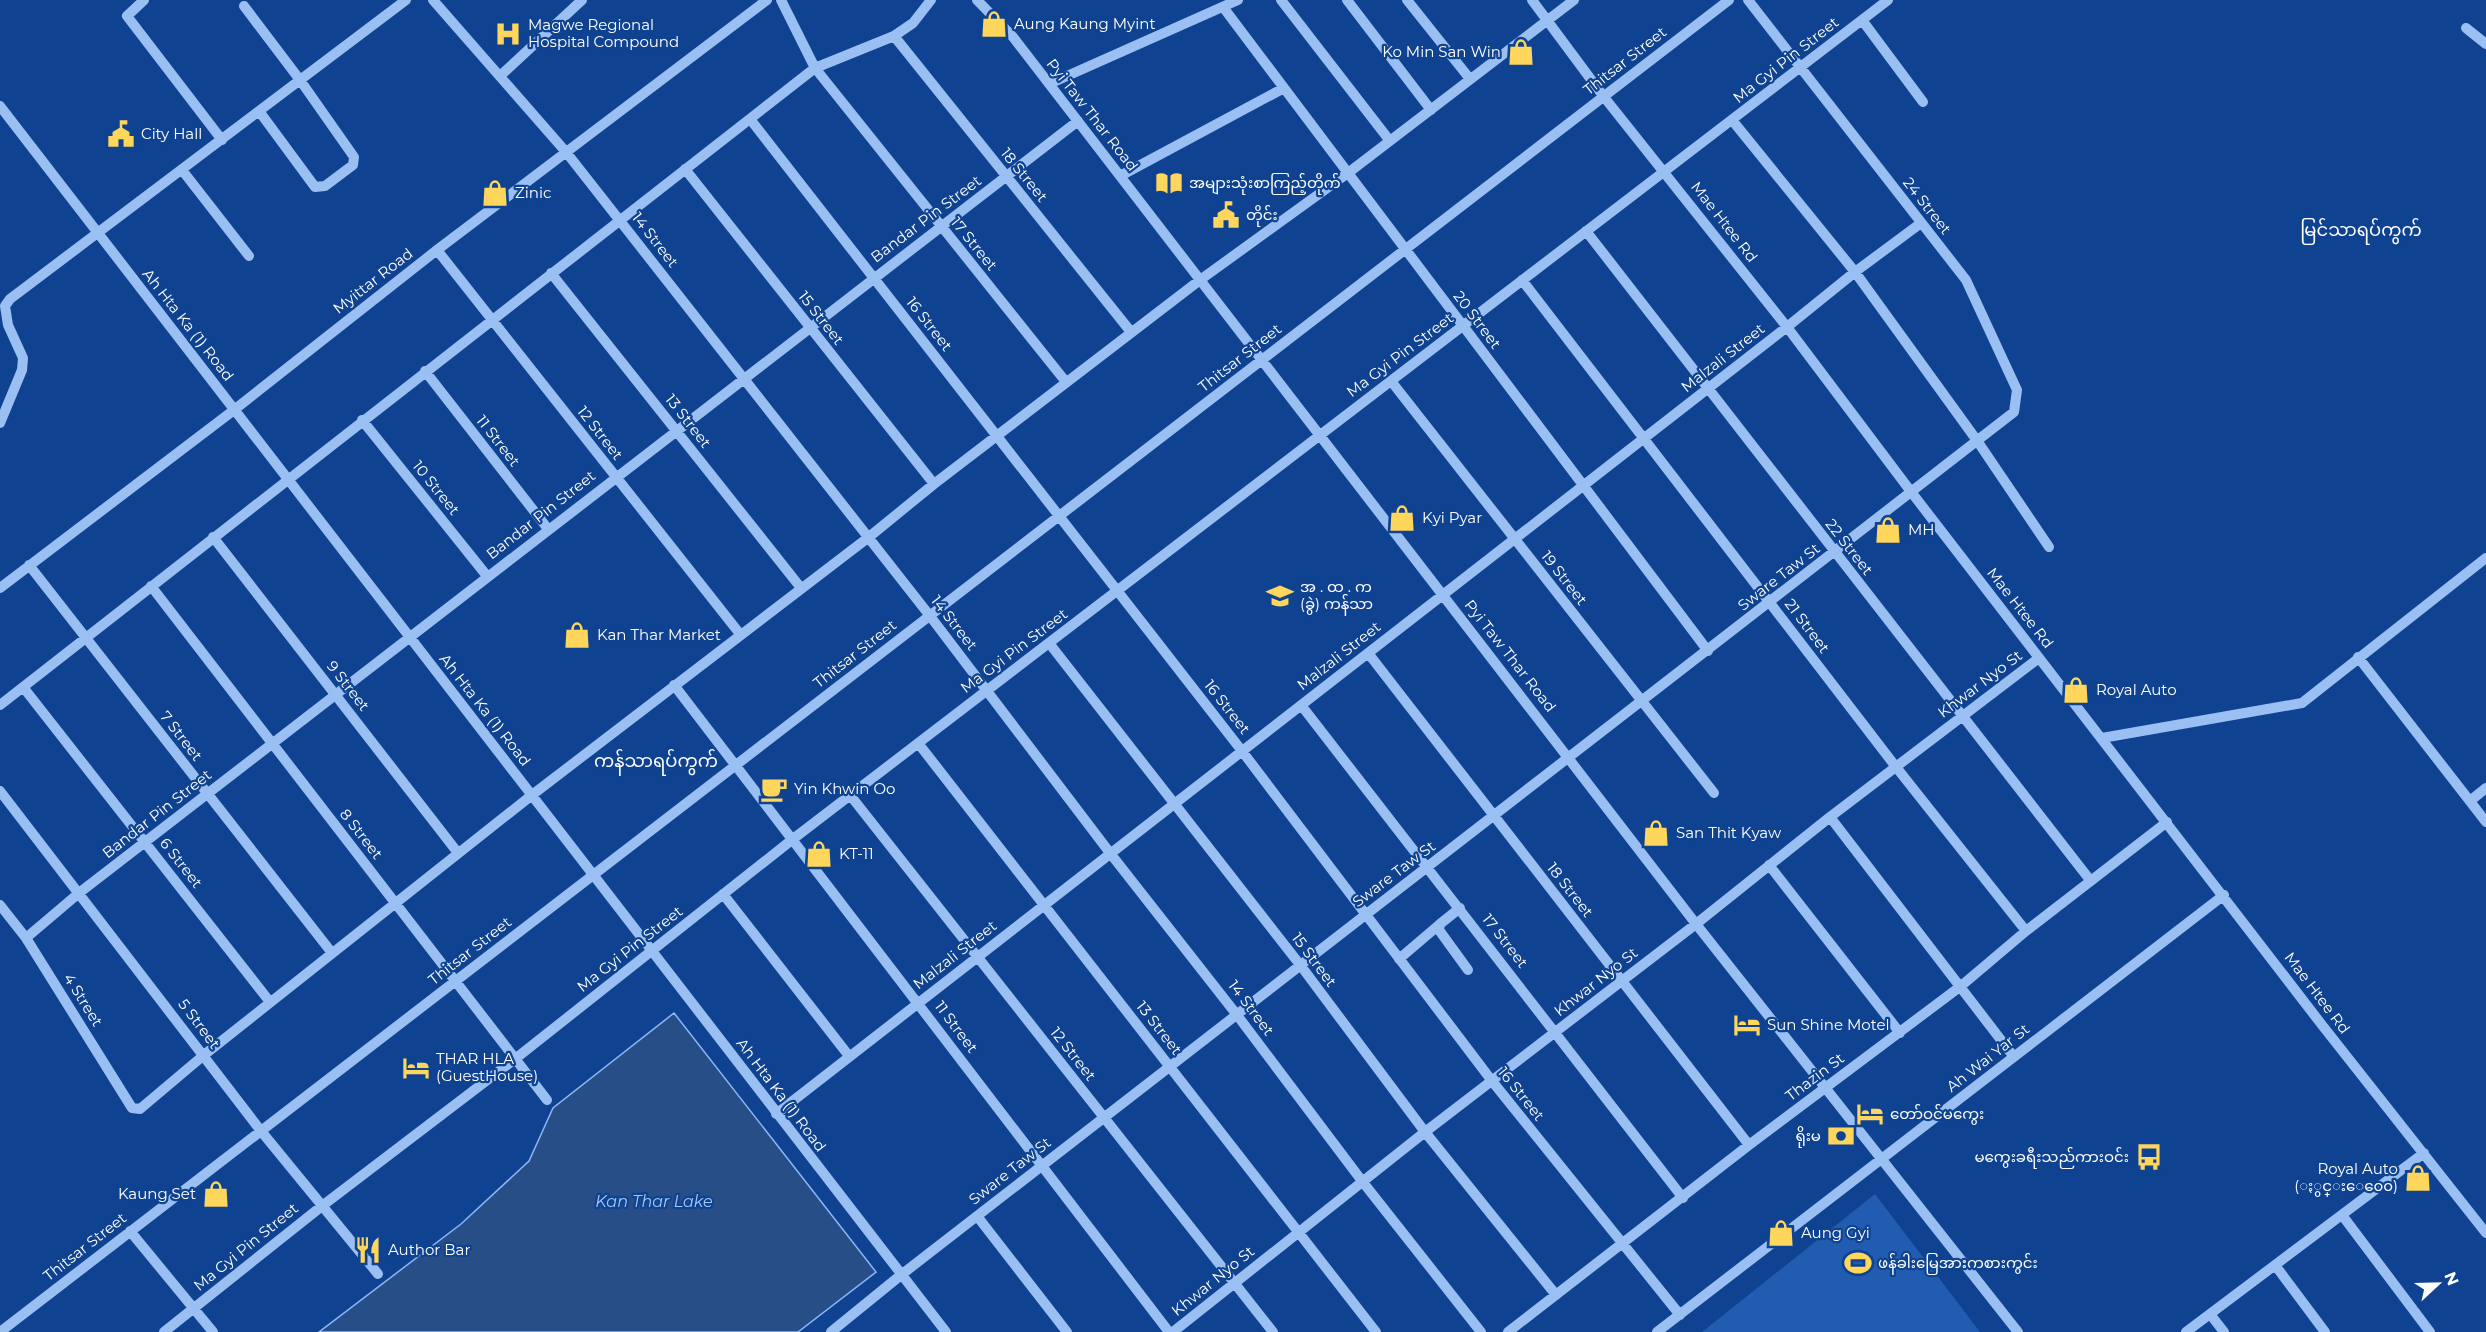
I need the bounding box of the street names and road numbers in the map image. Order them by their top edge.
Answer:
street label: Ma Gyi Pin Street [1729,12,1842,107]
street label: Thitsar Street [1579,22,1670,99]
street label: Pyi Taw Thar Road [1043,55,1142,175]
street label: 18 Street [997,144,1052,206]
street label: Bandar Pin Street [867,171,985,266]
street label: 24 Street [1899,173,1956,238]
street label: Mae Htee Rd [1687,178,1762,266]
street label: 14 Street [628,208,683,271]
street label: 17 Street [947,213,1002,274]
street label: Myittar Road [329,244,416,318]
street label: Ah Hta Ka (1) Road [139,265,238,385]
street label: 15 Street [794,287,848,348]
street label: 20 Street [1449,287,1505,352]
street label: 16 Street [902,293,957,355]
street label: Ma Gyi Pin Street [1342,308,1457,401]
street label: Thitsar Street [1194,319,1285,396]
street label: Malzali Street [1677,319,1768,396]
street label: 13 Street [661,390,715,451]
street label: 12 Street [573,402,627,463]
street label: 11 Street [472,411,524,470]
street label: 10 Street [409,457,464,519]
street label: Bandar Pin Street [482,466,599,563]
street label: 22 Street [1821,515,1877,579]
street label: Sware Taw St [1734,539,1824,615]
street label: 19 Street [1537,547,1592,609]
street label: Mae Htee Rd [1983,564,2058,652]
street label: 14 Street [927,591,982,654]
street label: 21 Street [1781,595,1834,657]
street label: Pyi Taw Thar Road [1461,596,1560,716]
street label: Ma Gyi Pin Street [956,604,1071,697]
street label: Thitsar Street [809,615,900,692]
street label: Malzali Street [1293,617,1384,694]
street label: Khwar Nyo St [1934,646,2026,722]
street label: Ah Hta Ka (1) Road [436,650,535,770]
street label: 9 Street [323,657,374,715]
street label: 16 Street [1200,676,1255,738]
street label: 7 Street [156,707,207,764]
street label: Bandar Pin Street [98,765,215,862]
street label: 8 Street [336,805,387,863]
street label: 6 Street [156,834,207,892]
street label: Sware Taw St [1348,836,1439,911]
street label: 18 Street [1543,859,1598,921]
street label: Ma Gyi Pin Street [573,901,686,996]
street label: 17 Street [1478,910,1532,972]
street label: Thitsar Street [424,912,515,989]
street label: Malzali Street [909,916,1000,993]
street label: 15 Street [1288,929,1341,991]
street label: Khwar Nyo St [1550,943,1641,1020]
street label: Mae Htee Rd [2281,948,2354,1037]
street label: 4 Street [60,970,107,1030]
street label: 14 Street [1224,976,1278,1039]
street label: 5 Street [174,995,224,1052]
street label: 11 Street [931,997,982,1056]
street label: 13 Street [1132,997,1186,1058]
street label: Ah Wai Yar St [1942,1019,2033,1096]
street label: 12 Street [1046,1023,1100,1084]
street label: Ah Hta Ka (1) Road [732,1034,830,1155]
street label: Thazin St [1782,1048,1848,1105]
street label: 16 Street [1494,1063,1549,1124]
street label: Sware Taw St [965,1133,1055,1209]
street label: Ma Gyi Pin Street [190,1199,302,1295]
street label: Thitsar Street [39,1208,130,1285]
street label: Khwar Nyo St [1167,1241,1258,1320]

